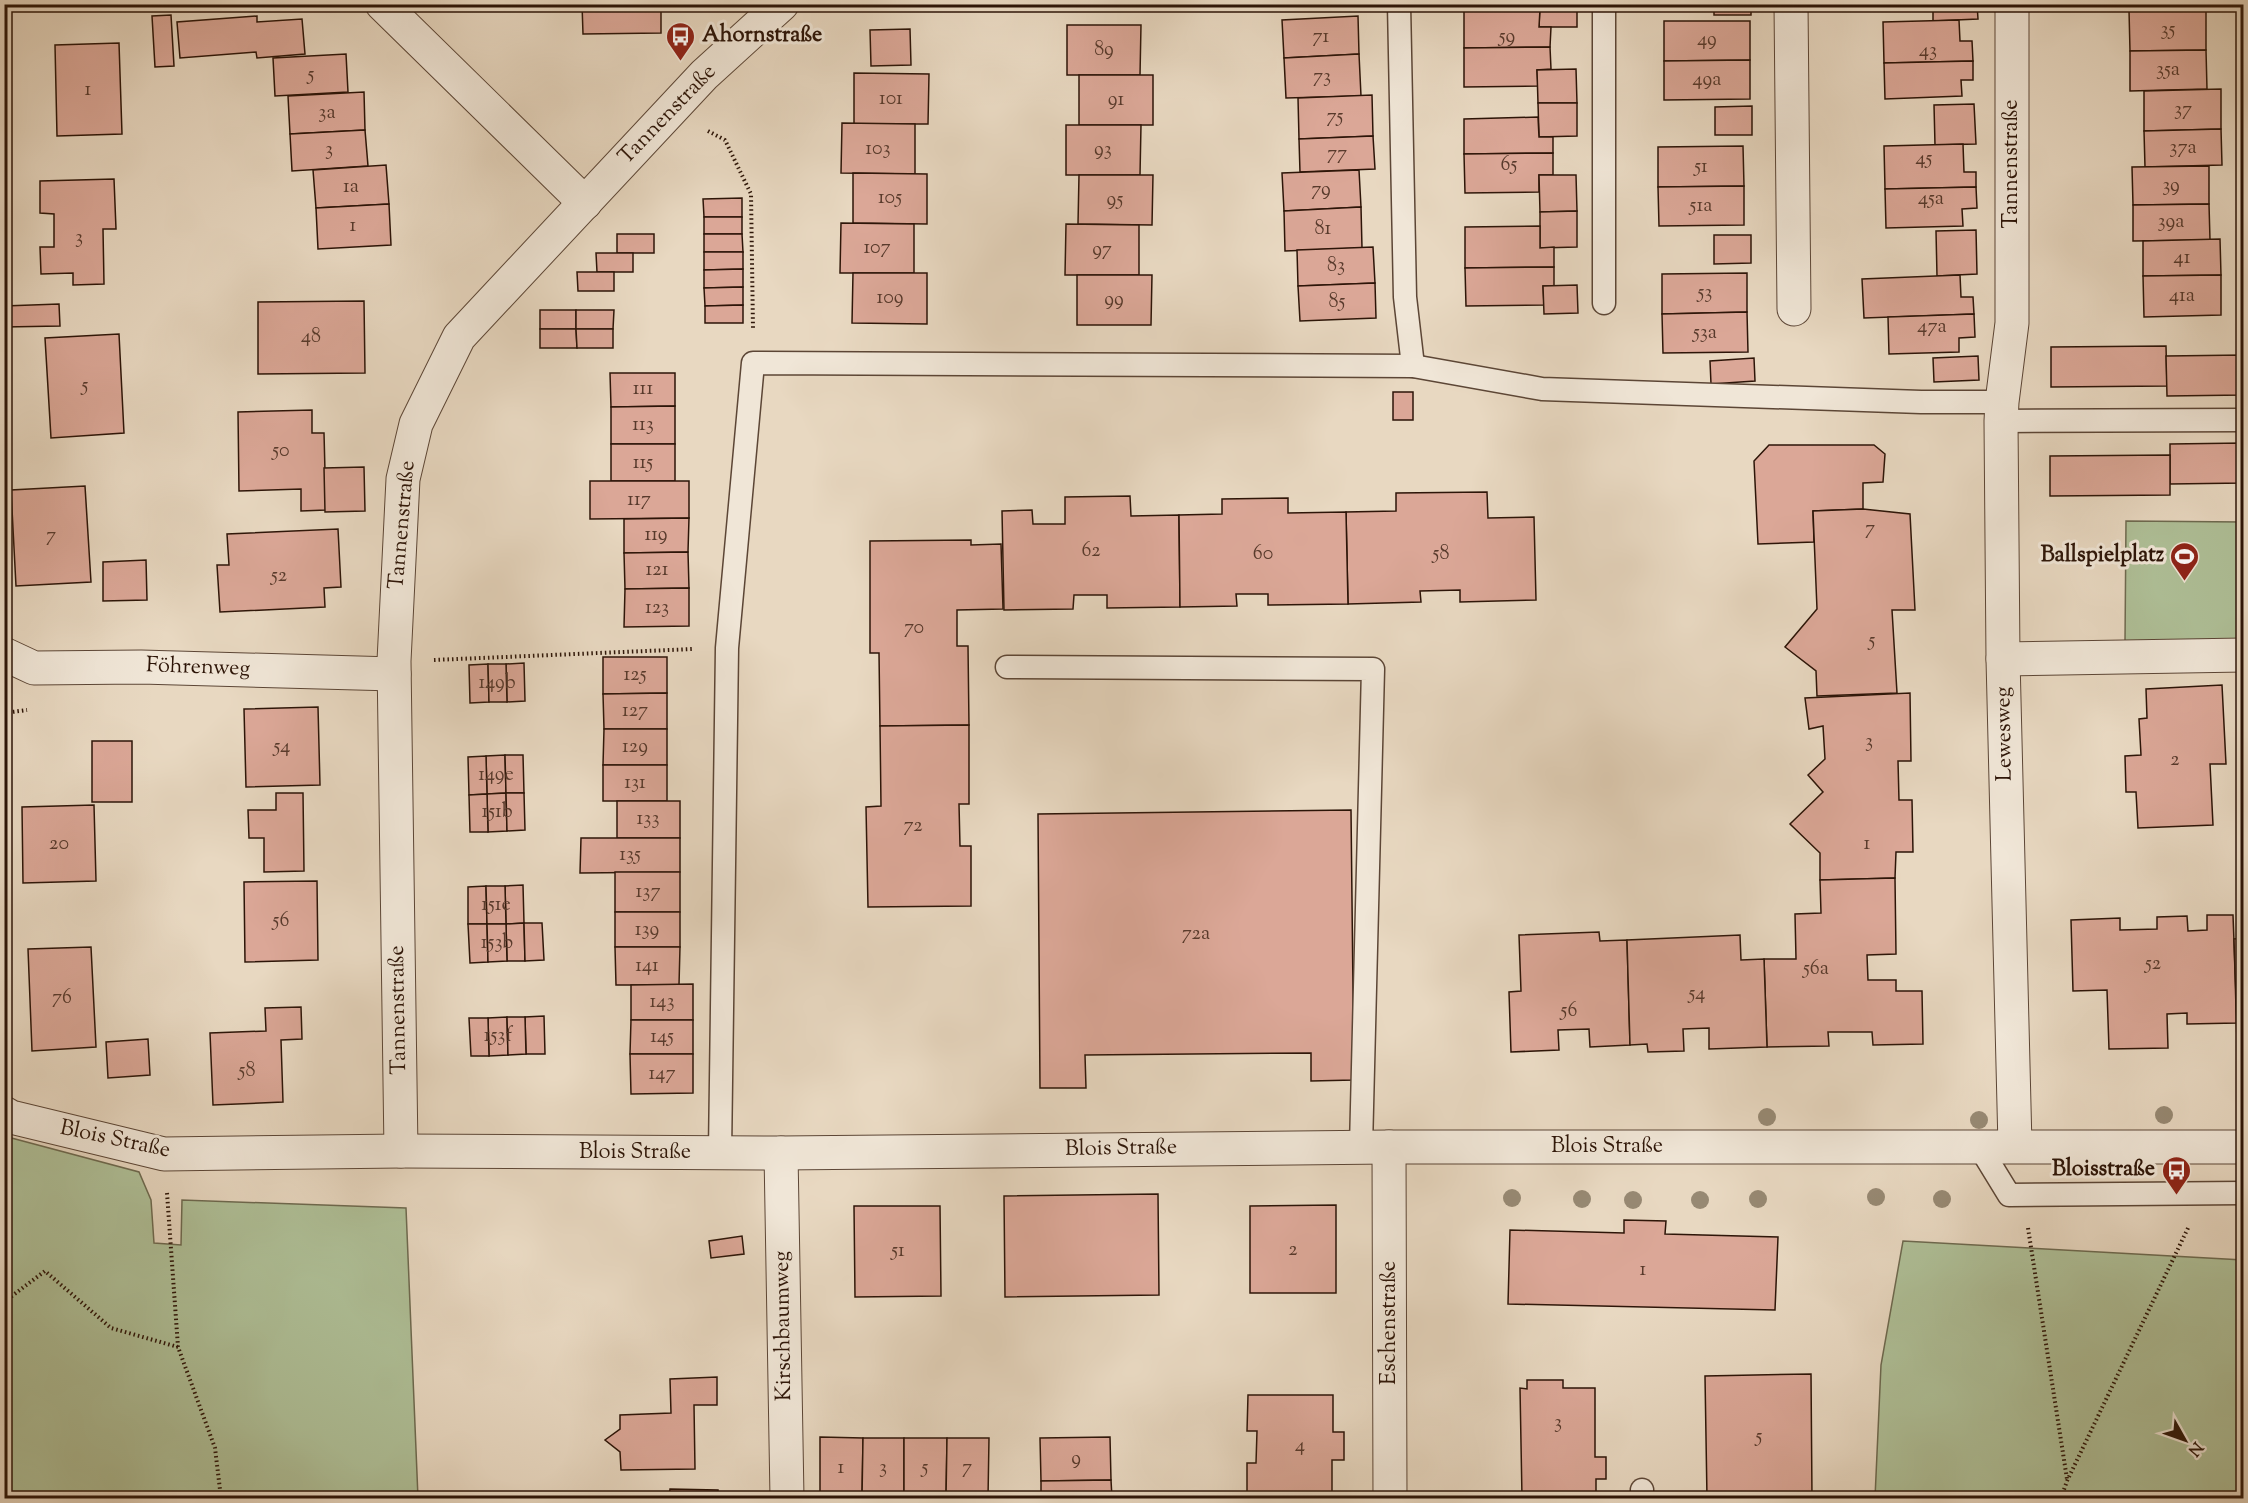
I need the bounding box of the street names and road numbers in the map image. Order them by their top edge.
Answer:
street label: Tannenstraße [612,57,724,173]
street label: Tannenstraße [1996,99,2028,229]
street label: Tannenstraße [381,459,425,591]
street label: Föhrenweg [145,650,251,686]
street label: Lewesweg [1988,686,2022,782]
street label: Tannenstraße [382,945,416,1075]
street label: Blois Straße [57,1113,173,1167]
street label: Blois Straße [1551,1131,1663,1163]
street label: Blois Straße [1065,1132,1177,1166]
street label: Blois Straße [579,1137,691,1169]
street label: Kirschbaumweg [767,1250,801,1401]
street label: Eschenstraße [1374,1261,1406,1385]

